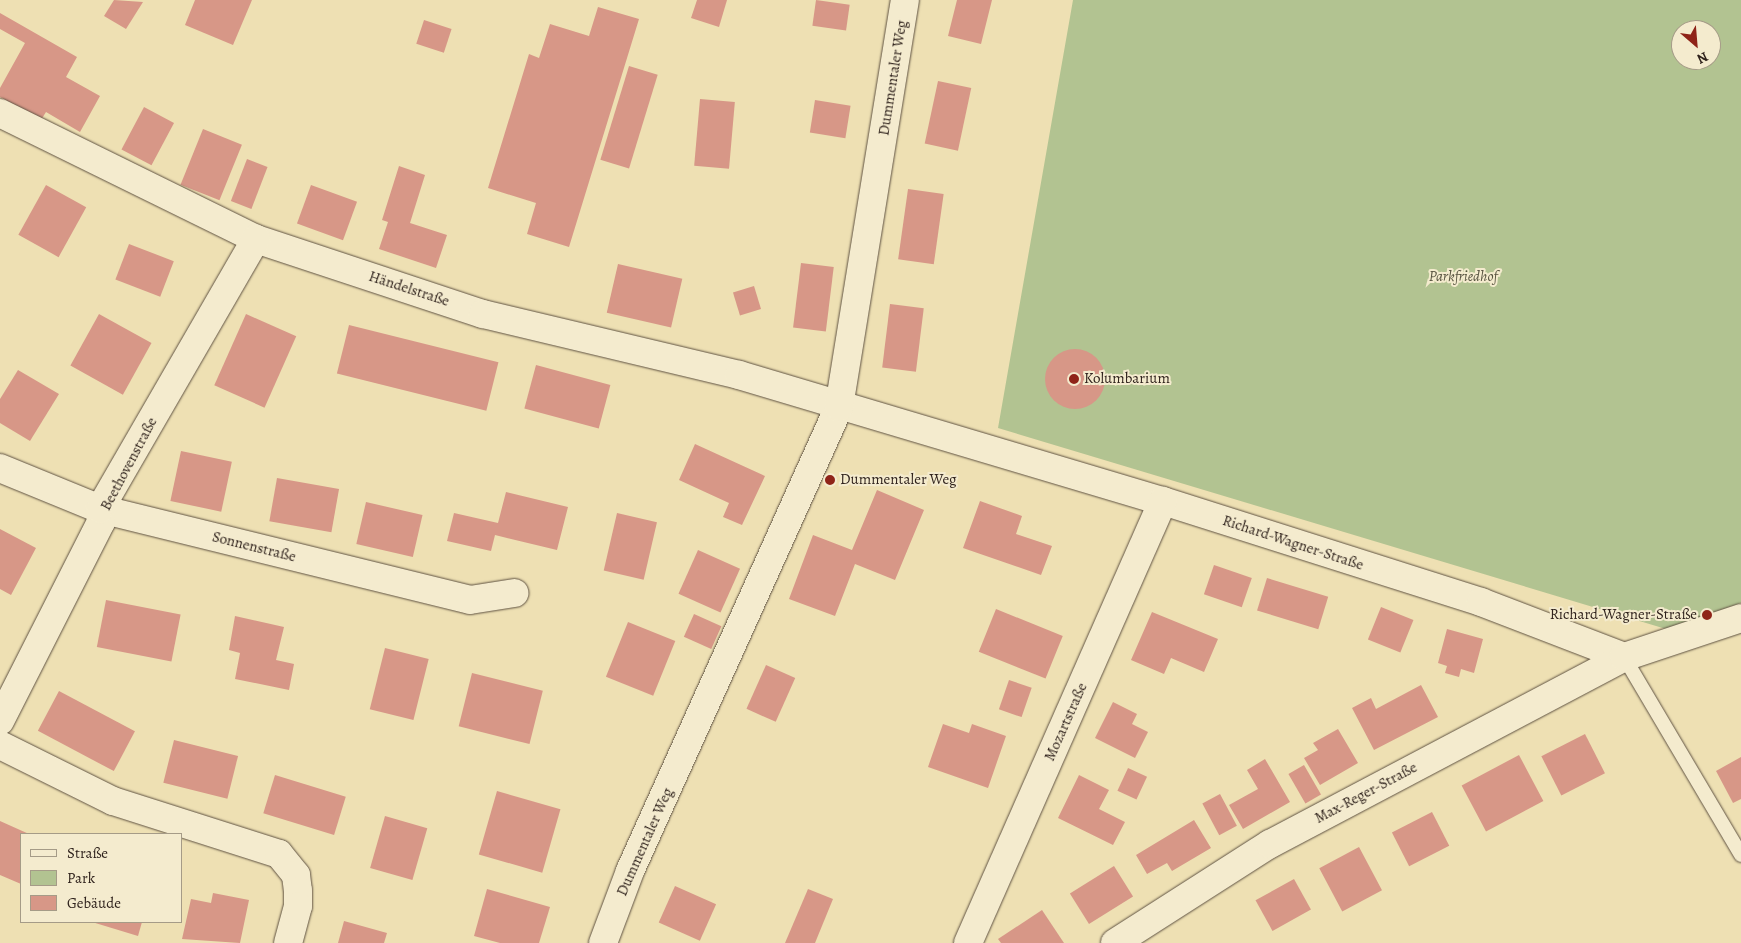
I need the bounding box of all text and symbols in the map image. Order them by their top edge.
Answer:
street label: Dummentaler Weg [875,19,911,137]
north arrow [1671,20,1721,70]
text: N [1694,47,1711,69]
street label: Händelstraße [366,267,452,311]
park label: Parkfriedhof [1429,268,1497,286]
place label: Kolumbarium [1084,370,1170,388]
marker: Kolumbarium [1068,373,1080,385]
street label: Beethovenstraße [97,414,161,514]
place label: Dummentaler Weg [840,471,957,489]
marker: Dummentaler Weg [824,474,836,486]
street label: Richard-Wagner-Straße [1220,512,1366,574]
street label: Sonnenstraße [210,528,298,566]
place label: Richard-Wagner-Straße [1550,606,1697,624]
marker: Richard-Wagner-Straße [1701,609,1713,621]
street label: Mozartstraße [1041,680,1091,764]
street label: Max-Reger-Straße [1312,758,1420,828]
street label: Dummentaler Weg [613,785,677,899]
legend [20,833,182,923]
text: Straße [67,843,108,863]
text: Park [67,868,95,888]
text: Gebäude [67,893,121,913]

